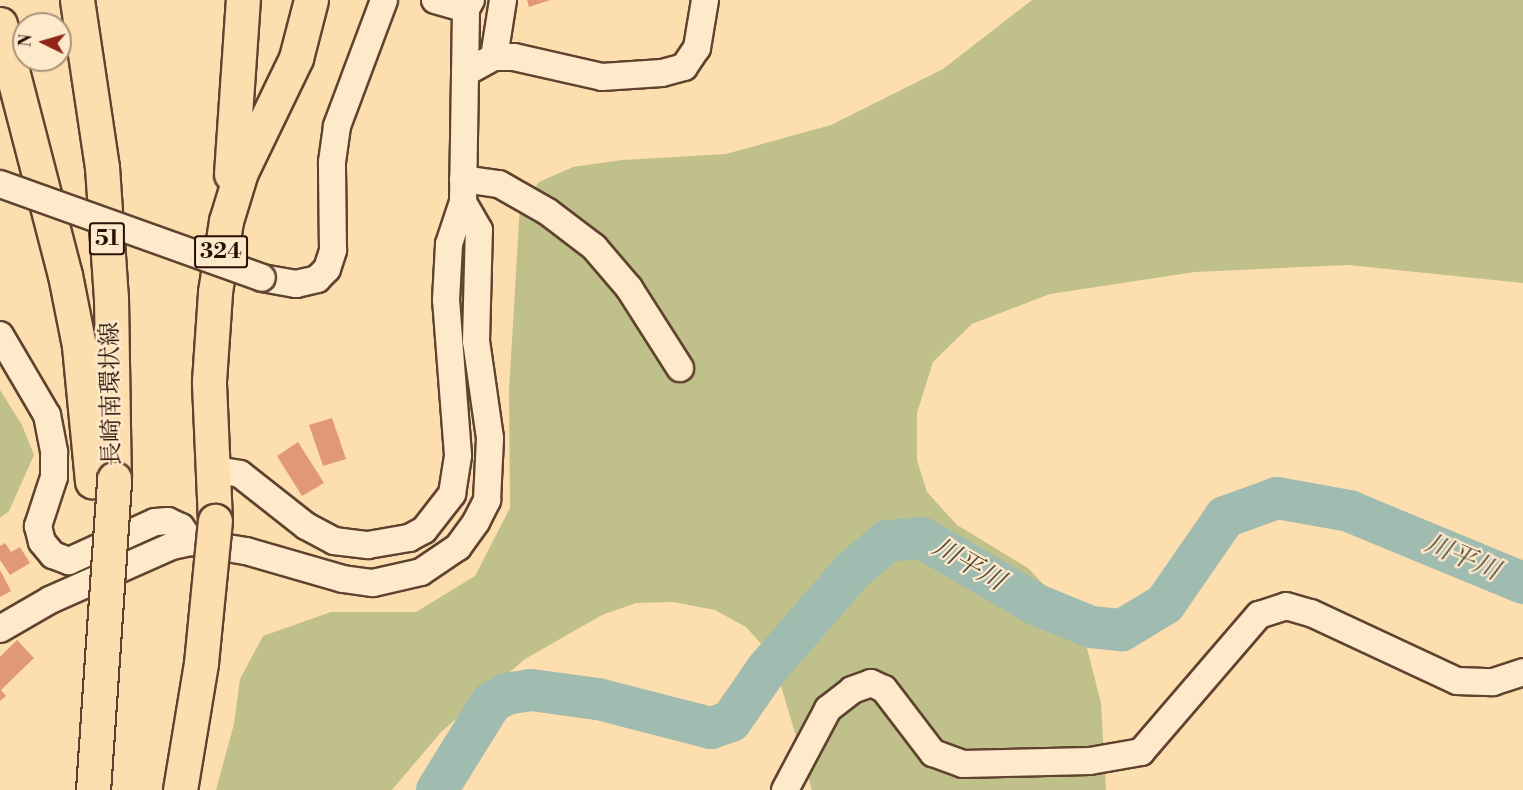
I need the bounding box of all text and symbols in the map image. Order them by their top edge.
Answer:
north arrow [12,12,72,72]
text: N [16,33,37,48]
road number: 51 [88,220,126,258]
road number: 324 [194,233,248,271]
street label: 長崎南環状線 [96,322,128,466]
water label: 川平川 [1420,528,1504,588]
water label: 川平川 [926,532,1010,598]

